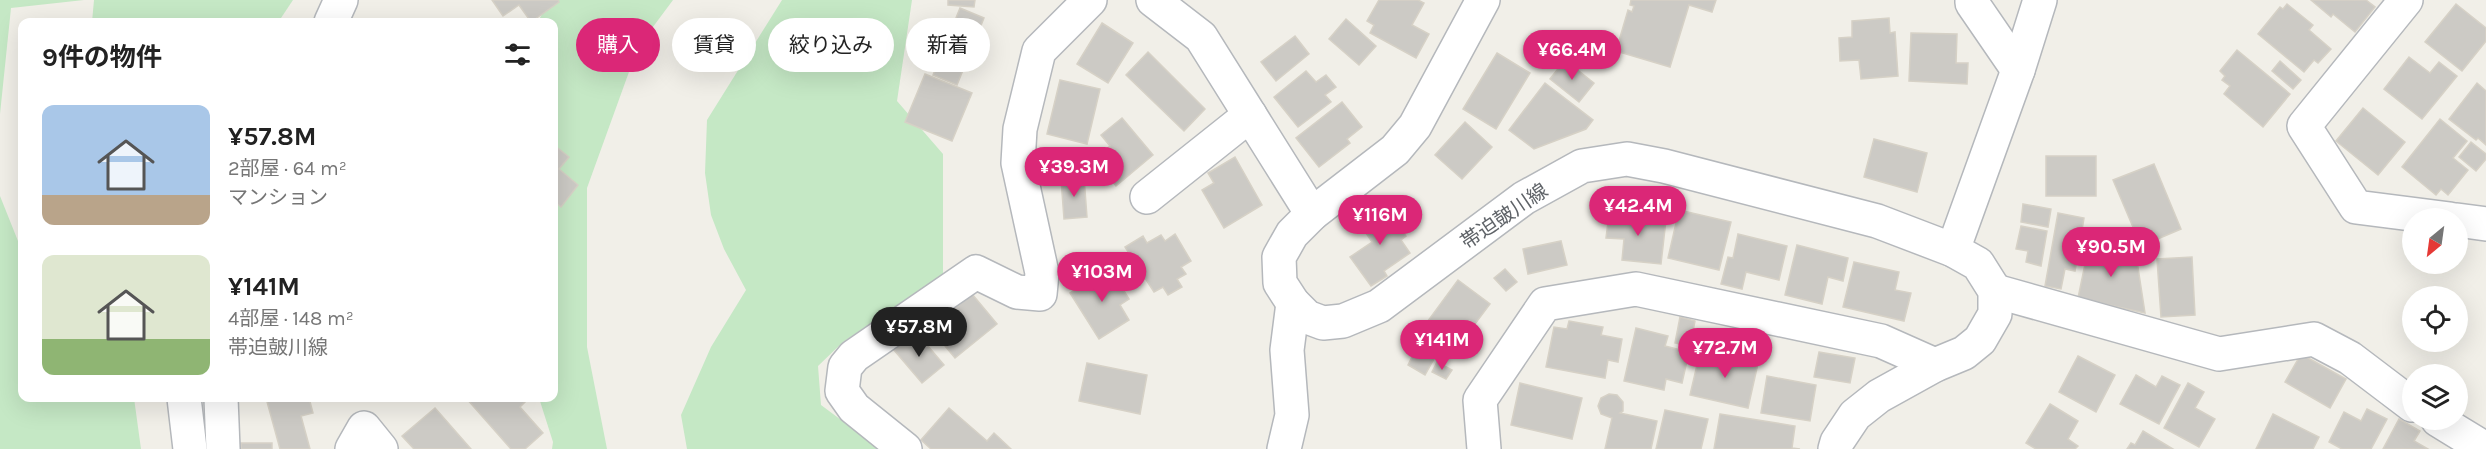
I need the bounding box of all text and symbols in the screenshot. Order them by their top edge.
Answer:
chip: 購入 [576,18,660,72]
chip: 賃貸 [672,18,756,72]
chip: 絞り込み [768,18,894,72]
chip: 新着 [906,18,990,72]
pin: ¥66.4M [1523,30,1621,81]
icon: filters [501,38,534,71]
text: ¥66.4M [1537,38,1607,61]
text: 9件の物件 [42,42,162,73]
text: ¥57.8M [228,121,316,152]
icon: home [90,129,162,201]
pin: ¥39.3M [1025,147,1123,198]
text: ¥39.3M [1039,155,1109,178]
text: 2部屋 · 64 m² [228,157,347,180]
street label: 帯迫皷川線 [1456,179,1552,254]
text: マンション [228,186,328,209]
pin: ¥42.4M [1589,186,1687,237]
text: ¥42.4M [1603,194,1673,217]
pin: ¥116M [1338,195,1422,246]
text: ¥116M [1352,203,1408,226]
north arrow [2402,208,2468,274]
map controls [2402,208,2468,430]
pin: ¥90.5M [2062,227,2160,278]
text: ¥90.5M [2076,235,2146,258]
pin: ¥103M [1060,252,1144,303]
text: ¥103M [1071,260,1133,283]
text: ¥141M [228,271,300,302]
icon: home [90,279,162,351]
button: locate [2402,286,2468,352]
text: 4部屋 · 148 m² [228,307,354,330]
pin: ¥57.8M [870,307,968,358]
text: ¥57.8M [885,315,953,338]
pin: ¥141M [1400,320,1484,371]
text: ¥141M [1414,328,1470,351]
pin: ¥72.7M [1676,328,1774,379]
text: 帯迫皷川線 [228,336,328,359]
text: ¥72.7M [1692,336,1758,359]
button: layers [2402,364,2468,430]

